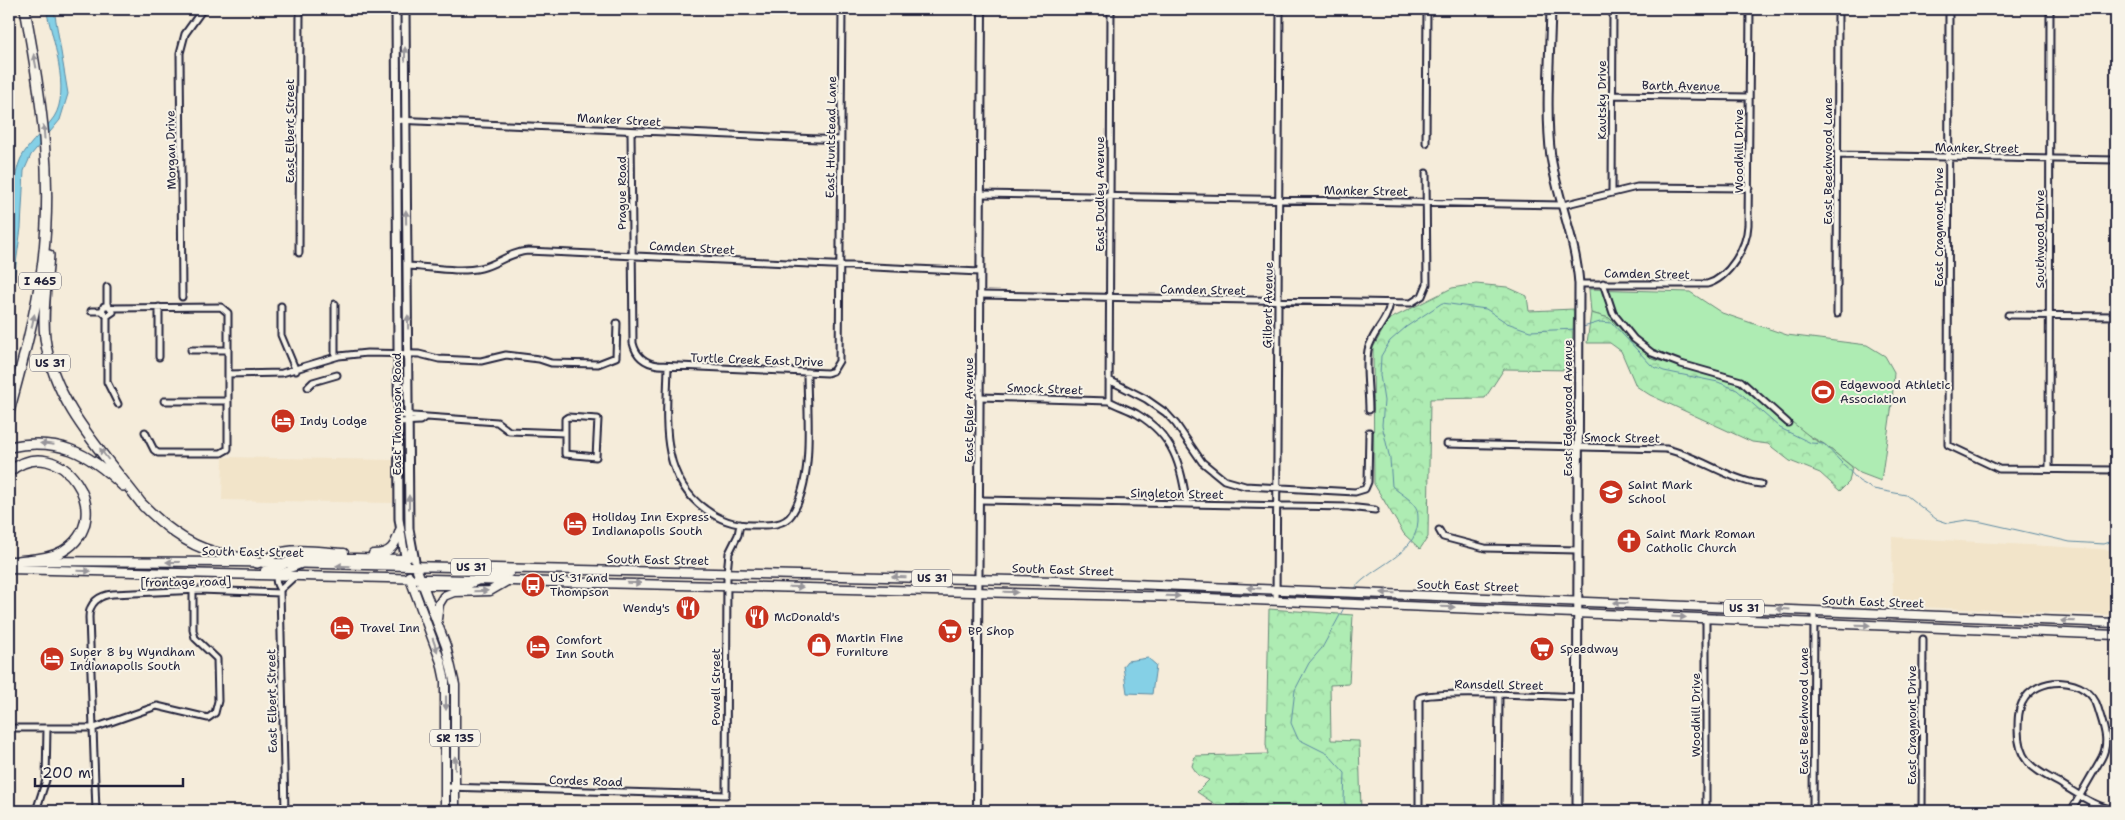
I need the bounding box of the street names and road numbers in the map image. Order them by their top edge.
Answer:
street label: Kautsky Drive [1594,60,1610,140]
street label: East Huntstead Lane [822,76,840,198]
street label: Barth Avenue [1642,77,1721,95]
street label: East Elbert Street [282,79,298,183]
street label: East Beechwood Lane [1820,97,1836,225]
street label: Woodhill Drive [1731,109,1747,193]
street label: Morgan Drive [162,110,180,190]
street label: Manker Street [576,110,662,130]
street label: East Dudley Avenue [1092,136,1108,252]
street label: Manker Street [1935,139,2019,157]
street label: Prague Road [614,156,630,230]
street label: East Cragmont Drive [1931,167,1947,287]
street label: Manker Street [1324,182,1408,200]
street label: Southwood Drive [2032,189,2048,288]
street label: Camden Street [649,238,735,258]
street label: Gilbert Avenue [1259,261,1277,348]
street label: Camden Street [1604,265,1690,283]
road number: I 465 [19,272,61,290]
street label: Camden Street [1160,281,1246,299]
street label: East Edgewood Avenue [1560,339,1576,477]
street label: Turtle Creek East Drive [690,350,824,370]
street label: East Thompson Road [389,352,405,475]
road number: US 31 [30,354,70,372]
street label: East Epler Avenue [961,357,977,463]
street label: Smock Street [1007,380,1083,398]
street label: Smock Street [1584,429,1660,447]
street label: Singleton Street [1130,485,1224,503]
street label: South East Street [202,543,304,561]
street label: South East Street [607,551,709,569]
road number: US 31 [451,558,491,576]
street label: South East Street [1012,560,1114,580]
road number: US 31 [912,570,952,586]
street label: [frontage road] [140,573,232,591]
street label: South East Street [1417,576,1519,596]
street label: South East Street [1822,592,1924,612]
road number: US 31 [1724,600,1764,616]
street label: East Beechwood Lane [1796,647,1812,775]
street label: Powell Street [708,648,724,726]
street label: East Elbert Street [263,649,281,753]
street label: East Cragmont Drive [1904,665,1920,785]
street label: Woodhill Drive [1688,673,1704,757]
street label: Ransdell Street [1454,676,1544,694]
road number: SR 135 [430,730,480,746]
street label: Cordes Road [549,772,623,790]

